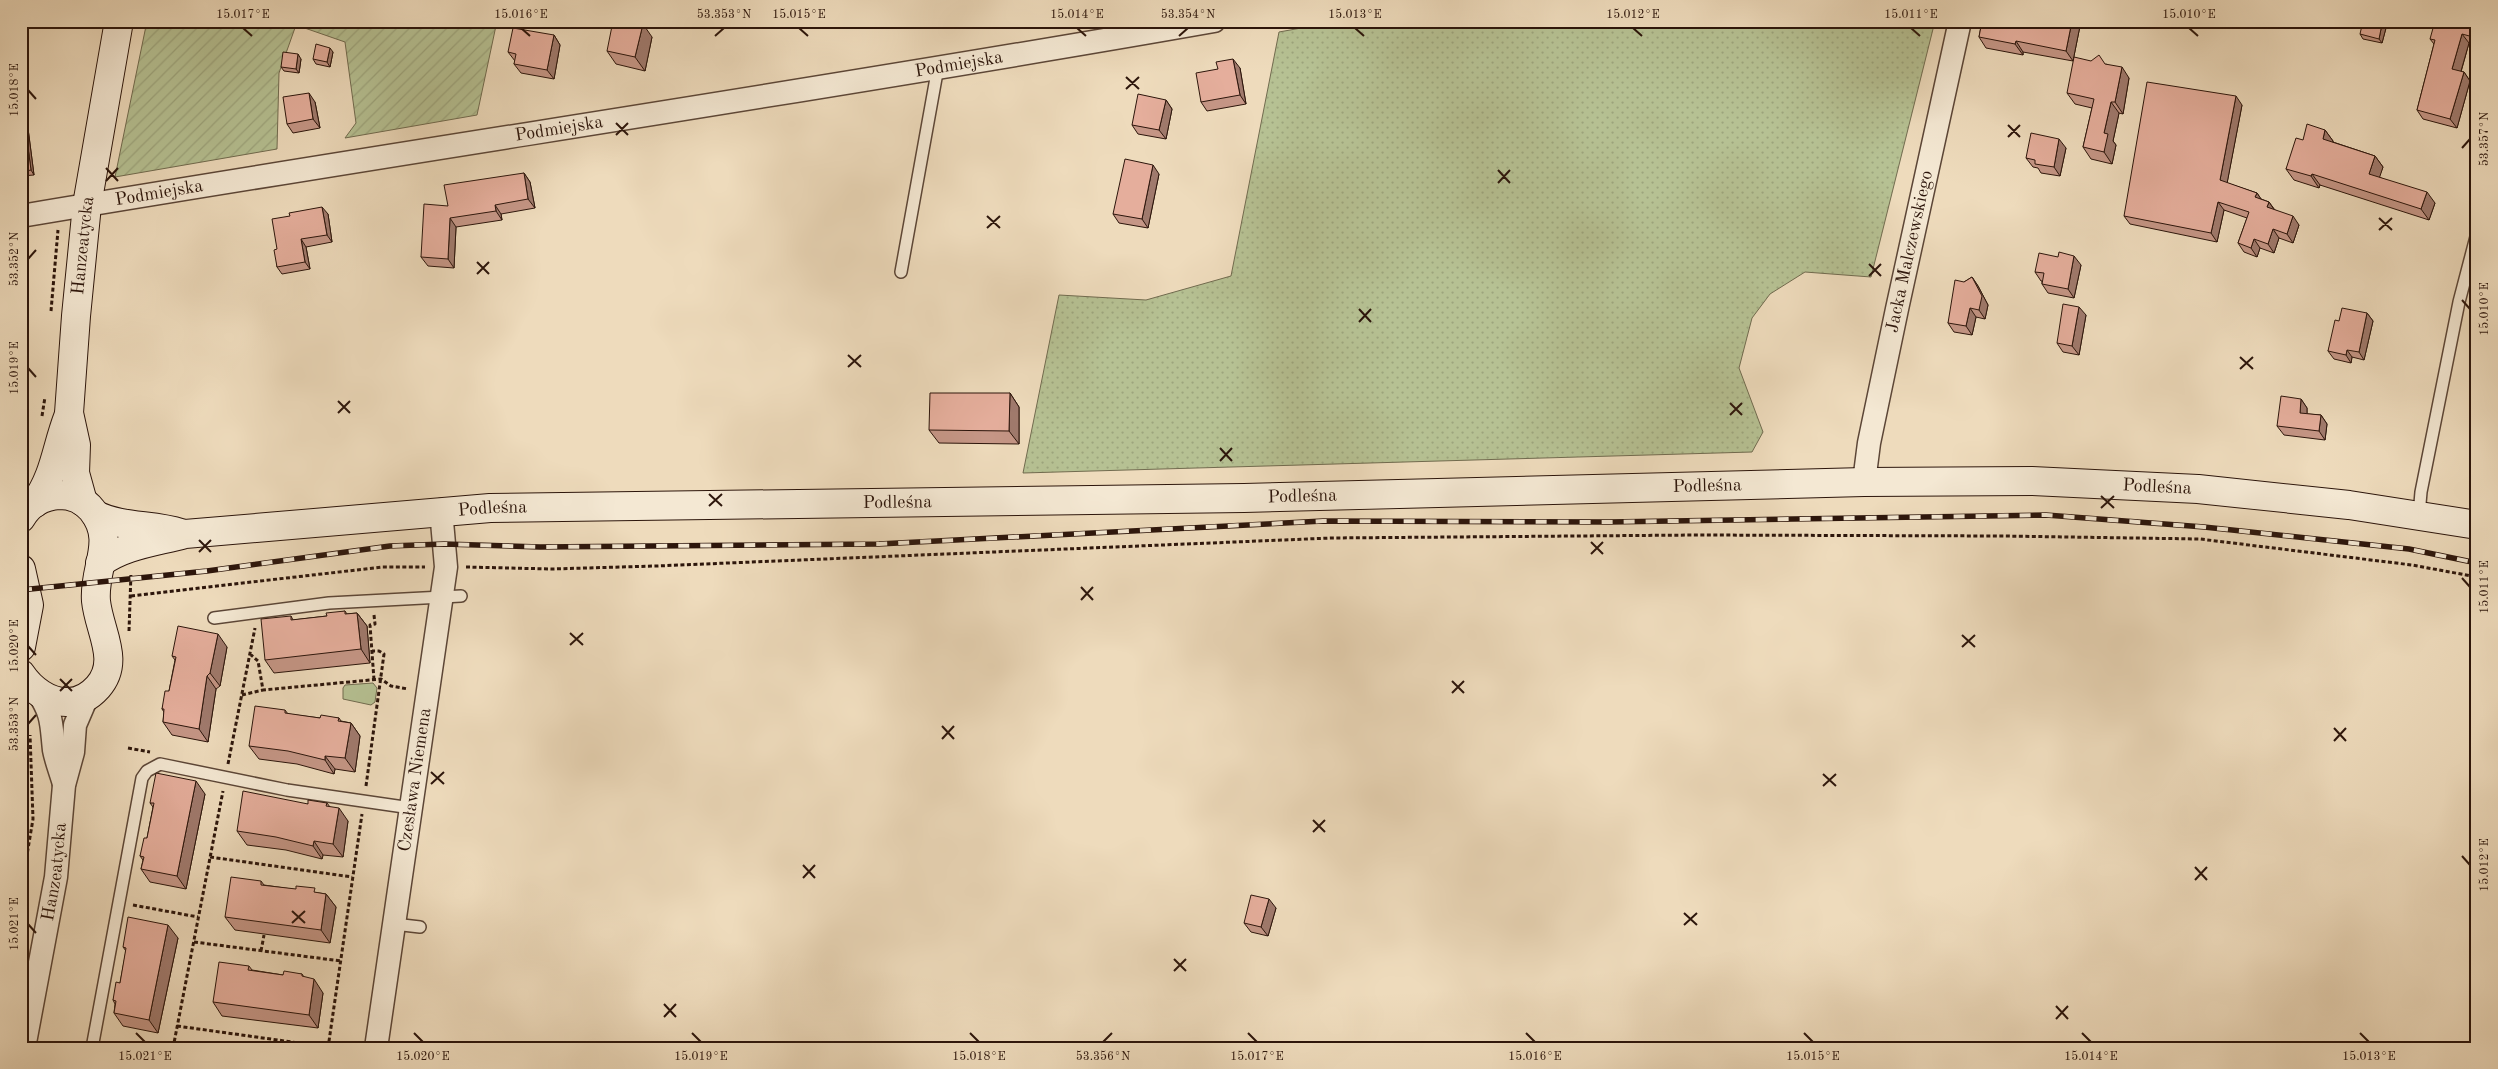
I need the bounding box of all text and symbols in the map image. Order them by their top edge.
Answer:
text: 15.017°E [216,8,270,21]
text: 15.016°E [494,8,548,21]
text: 53.353°N [697,8,751,21]
text: 15.015°E [772,8,826,21]
text: 15.014°E [1050,8,1104,21]
text: 53.354°N [1161,8,1215,21]
text: 15.013°E [1328,8,1382,21]
text: 15.012°E [1606,8,1660,21]
text: 15.011°E [1884,8,1938,21]
text: 15.010°E [2162,8,2216,21]
street label: Podmiejska [913,48,1004,81]
text: 15.018°E [8,63,21,117]
text: 53.357°N [2478,112,2491,166]
street label: Podmiejska [514,113,604,145]
street label: Jacka Malczewskiego [1883,169,1936,334]
street label: Podmiejska [114,177,205,209]
street label: Hanzeatycka [69,195,97,296]
text: 53.352°N [8,232,21,286]
text: 15.010°E [2478,282,2491,336]
text: 15.019°E [8,341,21,395]
street label: Podleśna [1672,476,1742,496]
street label: Podleśna [2122,476,2192,498]
street label: Podleśna [1268,487,1337,506]
street label: Podleśna [863,493,932,512]
street label: Podleśna [457,499,527,520]
text: 15.011°E [2478,560,2491,614]
text: 15.020°E [8,619,21,673]
text: 53.353°N [8,697,21,751]
street label: Czesława Niemena [396,707,434,853]
street label: Hanzeatycka [39,822,70,922]
text: 15.012°E [2478,838,2491,892]
text: 15.021°E [8,897,21,951]
text: 15.021°E [118,1050,172,1063]
text: 15.020°E [396,1050,450,1063]
text: 15.019°E [674,1050,728,1063]
text: 15.018°E [952,1050,1006,1063]
text: 53.356°N [1076,1050,1130,1063]
text: 15.017°E [1230,1050,1284,1063]
text: 15.016°E [1508,1050,1562,1063]
text: 15.015°E [1786,1050,1840,1063]
text: 15.014°E [2064,1050,2118,1063]
text: 15.013°E [2342,1050,2396,1063]

